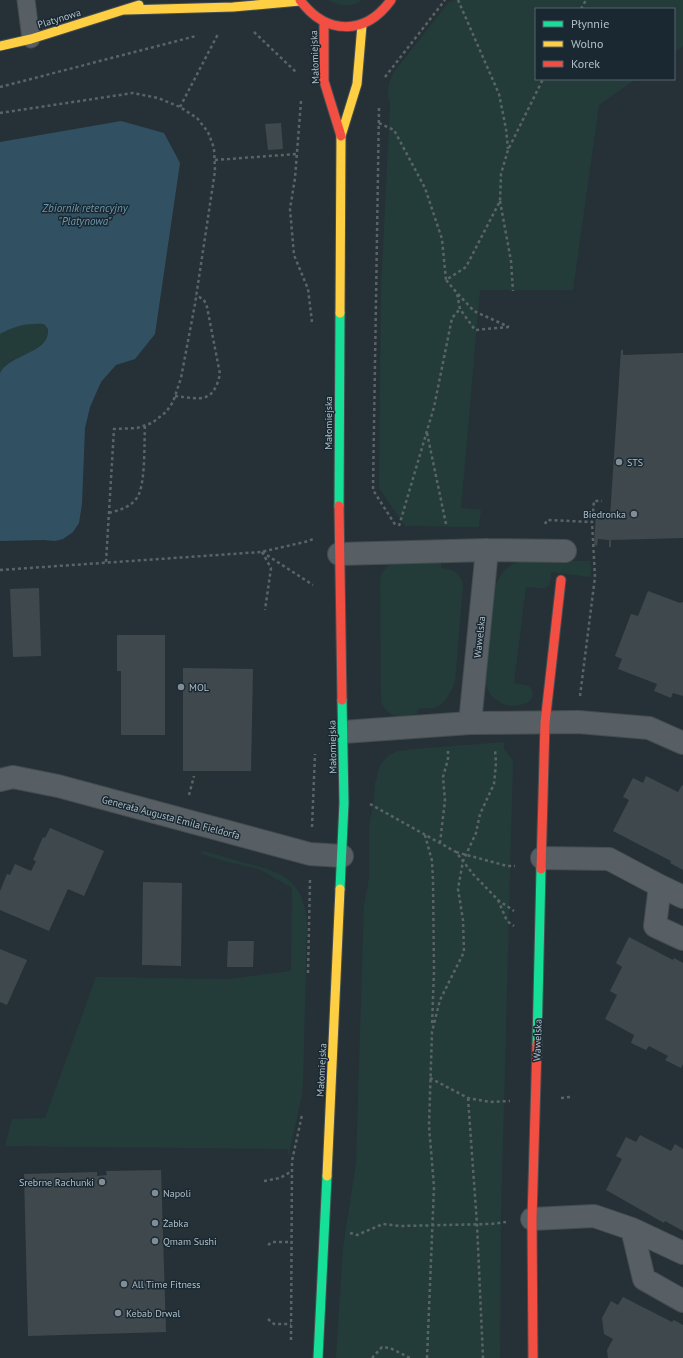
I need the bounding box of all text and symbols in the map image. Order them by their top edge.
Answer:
street label: Platynowa [36,6,82,31]
legend [535,8,675,80]
text: Płynnie [571,16,609,31]
street label: Małomiejska [307,30,322,84]
text: Wolno [571,36,603,51]
text: Korek [571,56,600,71]
water label: Zbiornik retencyjny "Platynowa" [41,201,129,228]
street label: Małomiejska [322,396,335,450]
place label: STS [627,456,643,469]
marker: STS [614,457,624,467]
place label: Biedronka [583,508,626,521]
marker: Biedronka [629,509,639,519]
street label: Wawelska [471,615,488,659]
place label: MOL [189,681,209,694]
marker: MOL [176,682,186,692]
street label: Małomiejska [326,720,339,774]
street label: Generała Augusta Emila Fieldorfa [100,793,241,842]
street label: Wawelska [530,1019,545,1061]
street label: Małomiejska [314,1043,329,1097]
place label: Srebrne Rachunki [19,1176,94,1189]
marker: Srebrne Rachunki [97,1177,107,1187]
place label: Napoli [163,1187,191,1200]
marker: Napoli [150,1188,160,1198]
place label: Żabka [163,1217,188,1230]
marker: Żabka [150,1218,160,1228]
place label: Qmam Sushi [163,1235,217,1248]
marker: Qmam Sushi [150,1236,160,1246]
place label: All Time Fitness [132,1278,200,1291]
marker: All Time Fitness [119,1279,129,1289]
place label: Kebab Drwal [126,1307,180,1320]
marker: Kebab Drwal [113,1308,123,1318]

